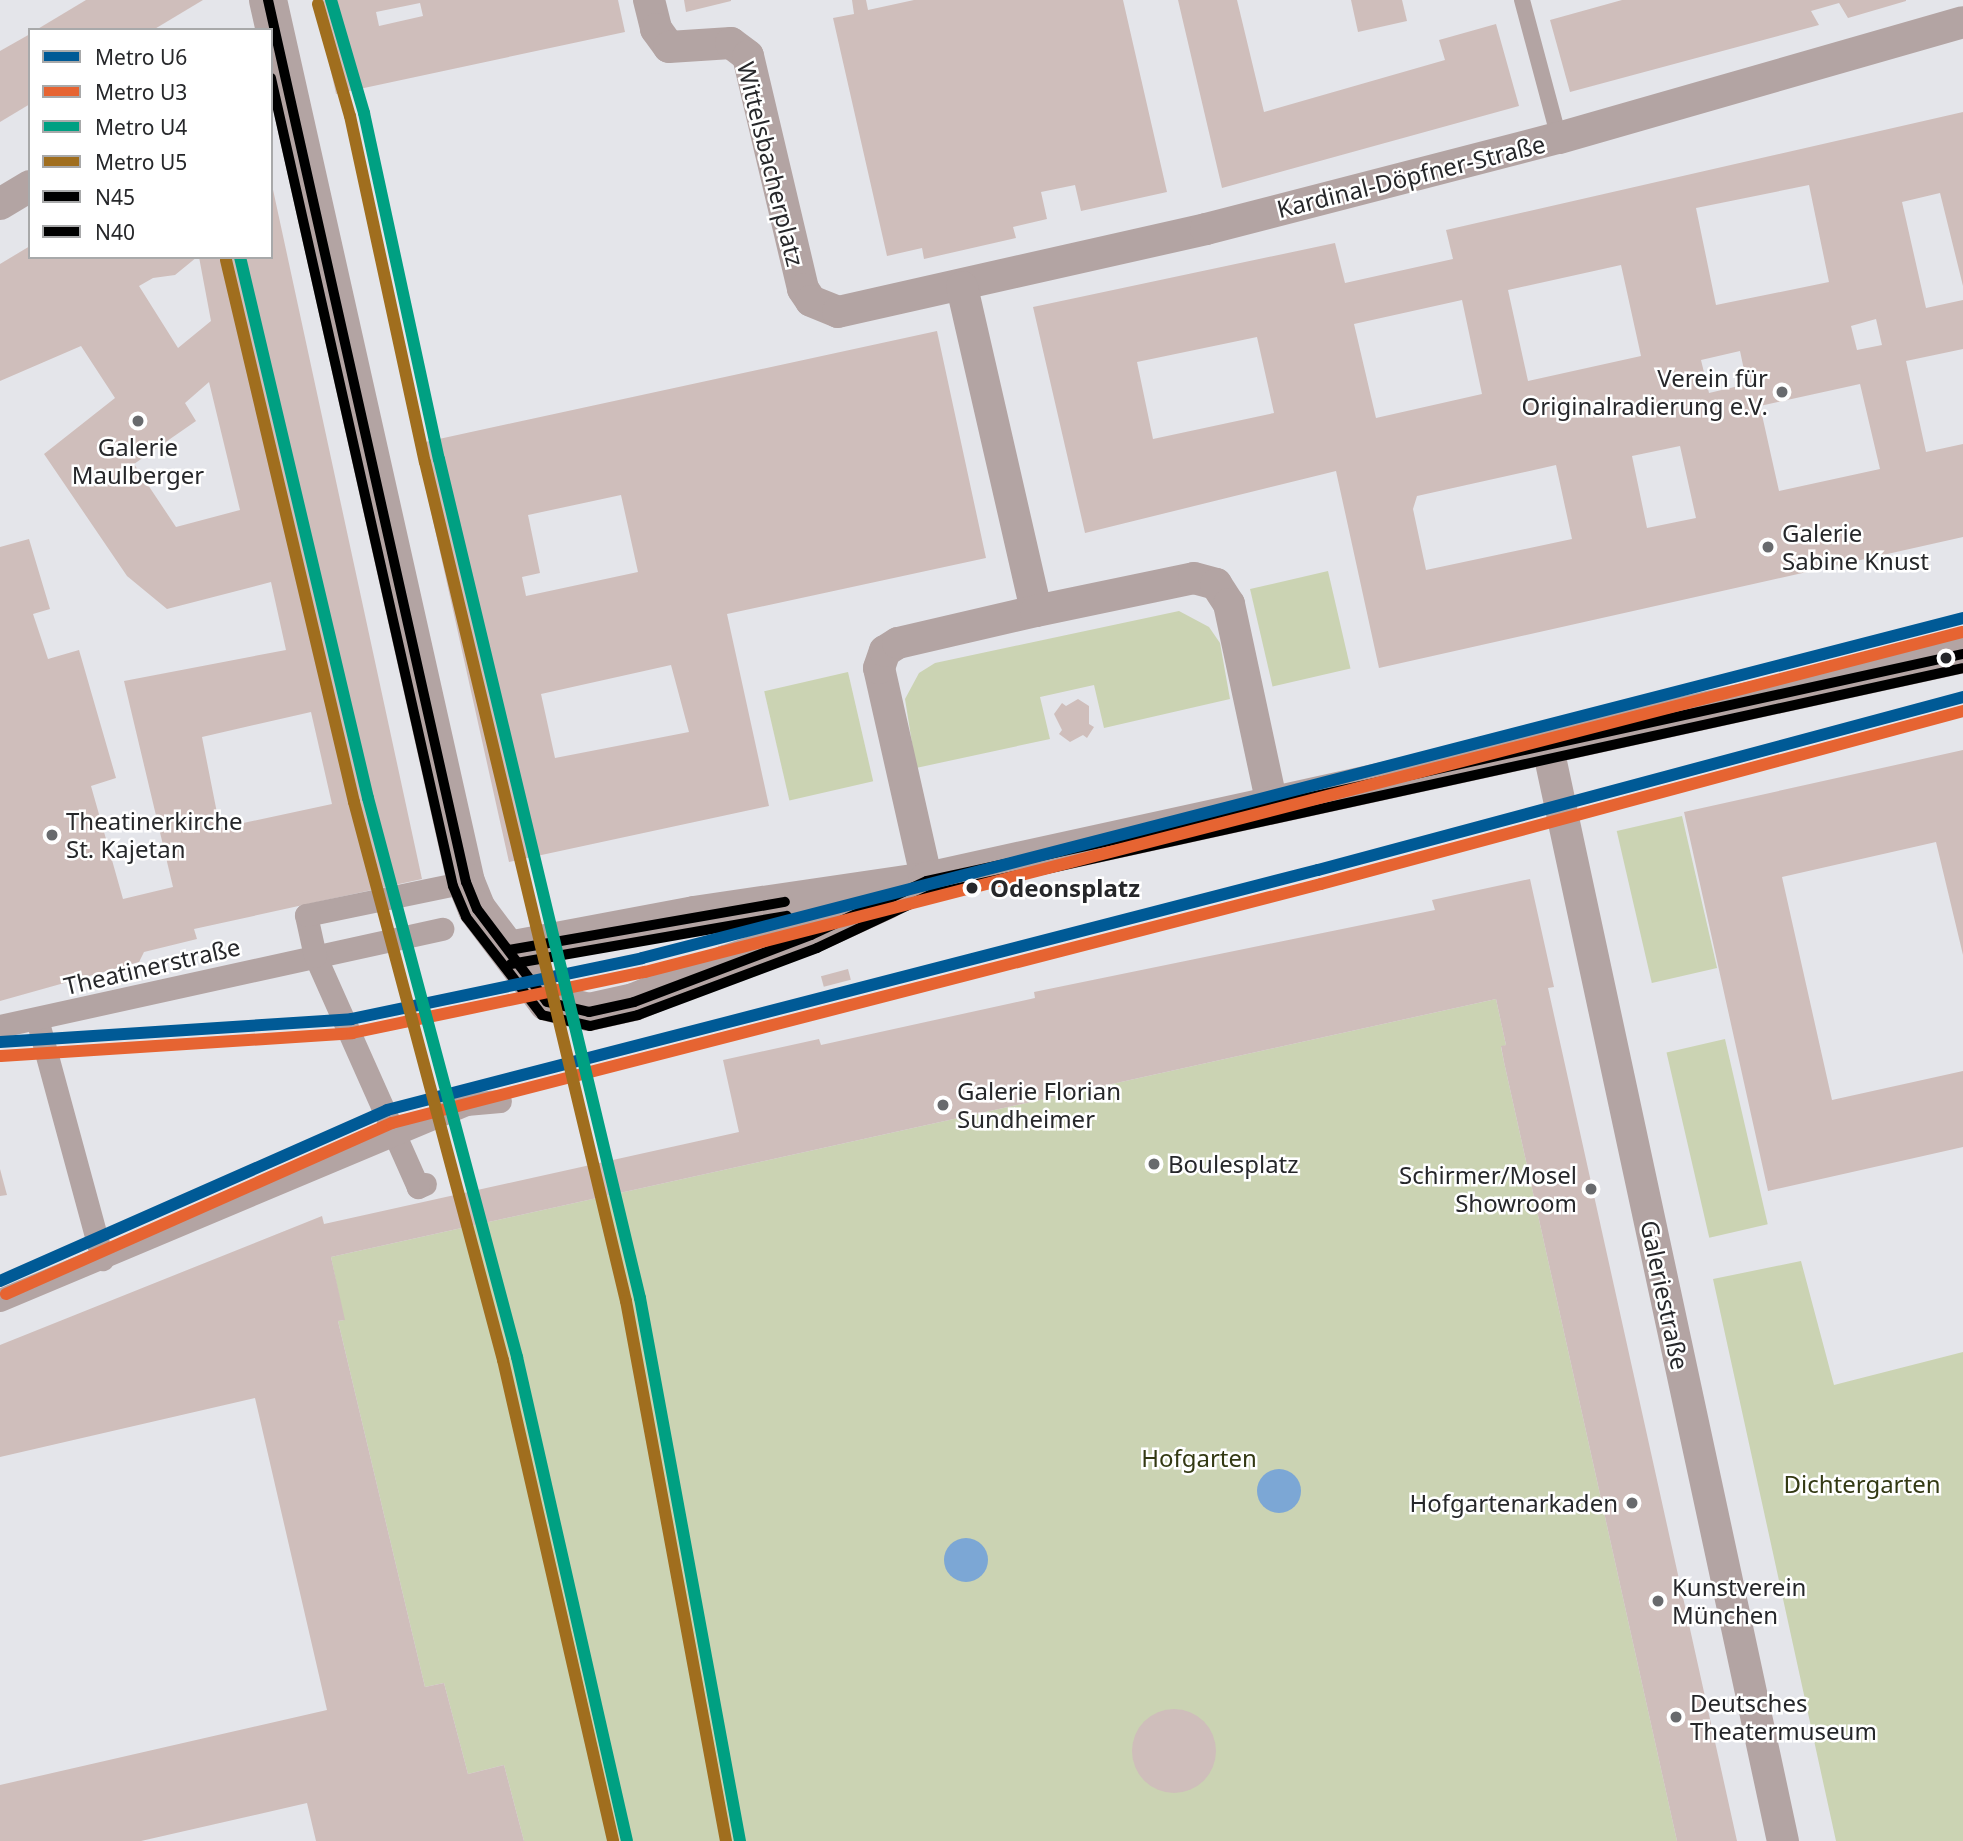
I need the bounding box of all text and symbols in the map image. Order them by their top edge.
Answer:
legend [28,28,273,259]
text: Metro U6 [95,43,187,71]
street label: Wittelsbacherplatz [732,59,810,269]
text: Metro U3 [95,78,187,106]
text: Metro U4 [95,113,187,141]
street label: Kardinal-Döpfner-Straße [1274,129,1548,223]
text: Metro U5 [95,148,187,176]
text: N45 [95,183,135,211]
text: N40 [95,218,135,246]
place label: Verein für Originalradierung e.V. [1522,364,1768,420]
marker: Verein für Originalradierung e.V. [1774,384,1790,400]
marker: Galerie Maulberger [130,413,146,429]
place label: Galerie Maulberger [72,433,204,489]
place label: Galerie Sabine Knust [1782,519,1929,575]
marker: Galerie Sabine Knust [1760,539,1776,555]
unlabelled marker [1939,651,1953,665]
place label: Theatinerkirche St. Kajetan [66,807,243,863]
marker: Theatinerkirche St. Kajetan [44,827,60,843]
place label: Odeonsplatz [990,874,1140,902]
marker: Odeonsplatz [960,876,984,900]
street label: Theatinerstraße [61,932,243,1000]
place label: Galerie Florian Sundheimer [957,1077,1121,1133]
marker: Galerie Florian Sundheimer [935,1097,951,1113]
place label: Boulesplatz [1168,1150,1299,1178]
marker: Boulesplatz [1146,1156,1162,1172]
place label: Schirmer/Mosel Showroom [1399,1161,1577,1217]
marker: Schirmer/Mosel Showroom [1583,1181,1599,1197]
street label: Galeriestraße [1635,1218,1695,1372]
park label: Hofgarten [1141,1444,1257,1472]
park label: Dichtergarten [1783,1470,1941,1498]
place label: Hofgartenarkaden [1409,1489,1618,1517]
marker: Hofgartenarkaden [1624,1495,1640,1511]
place label: Kunstverein München [1672,1573,1806,1629]
marker: Kunstverein München [1650,1593,1666,1609]
place label: Deutsches Theatermuseum [1690,1689,1877,1745]
marker: Deutsches Theatermuseum [1668,1709,1684,1725]

